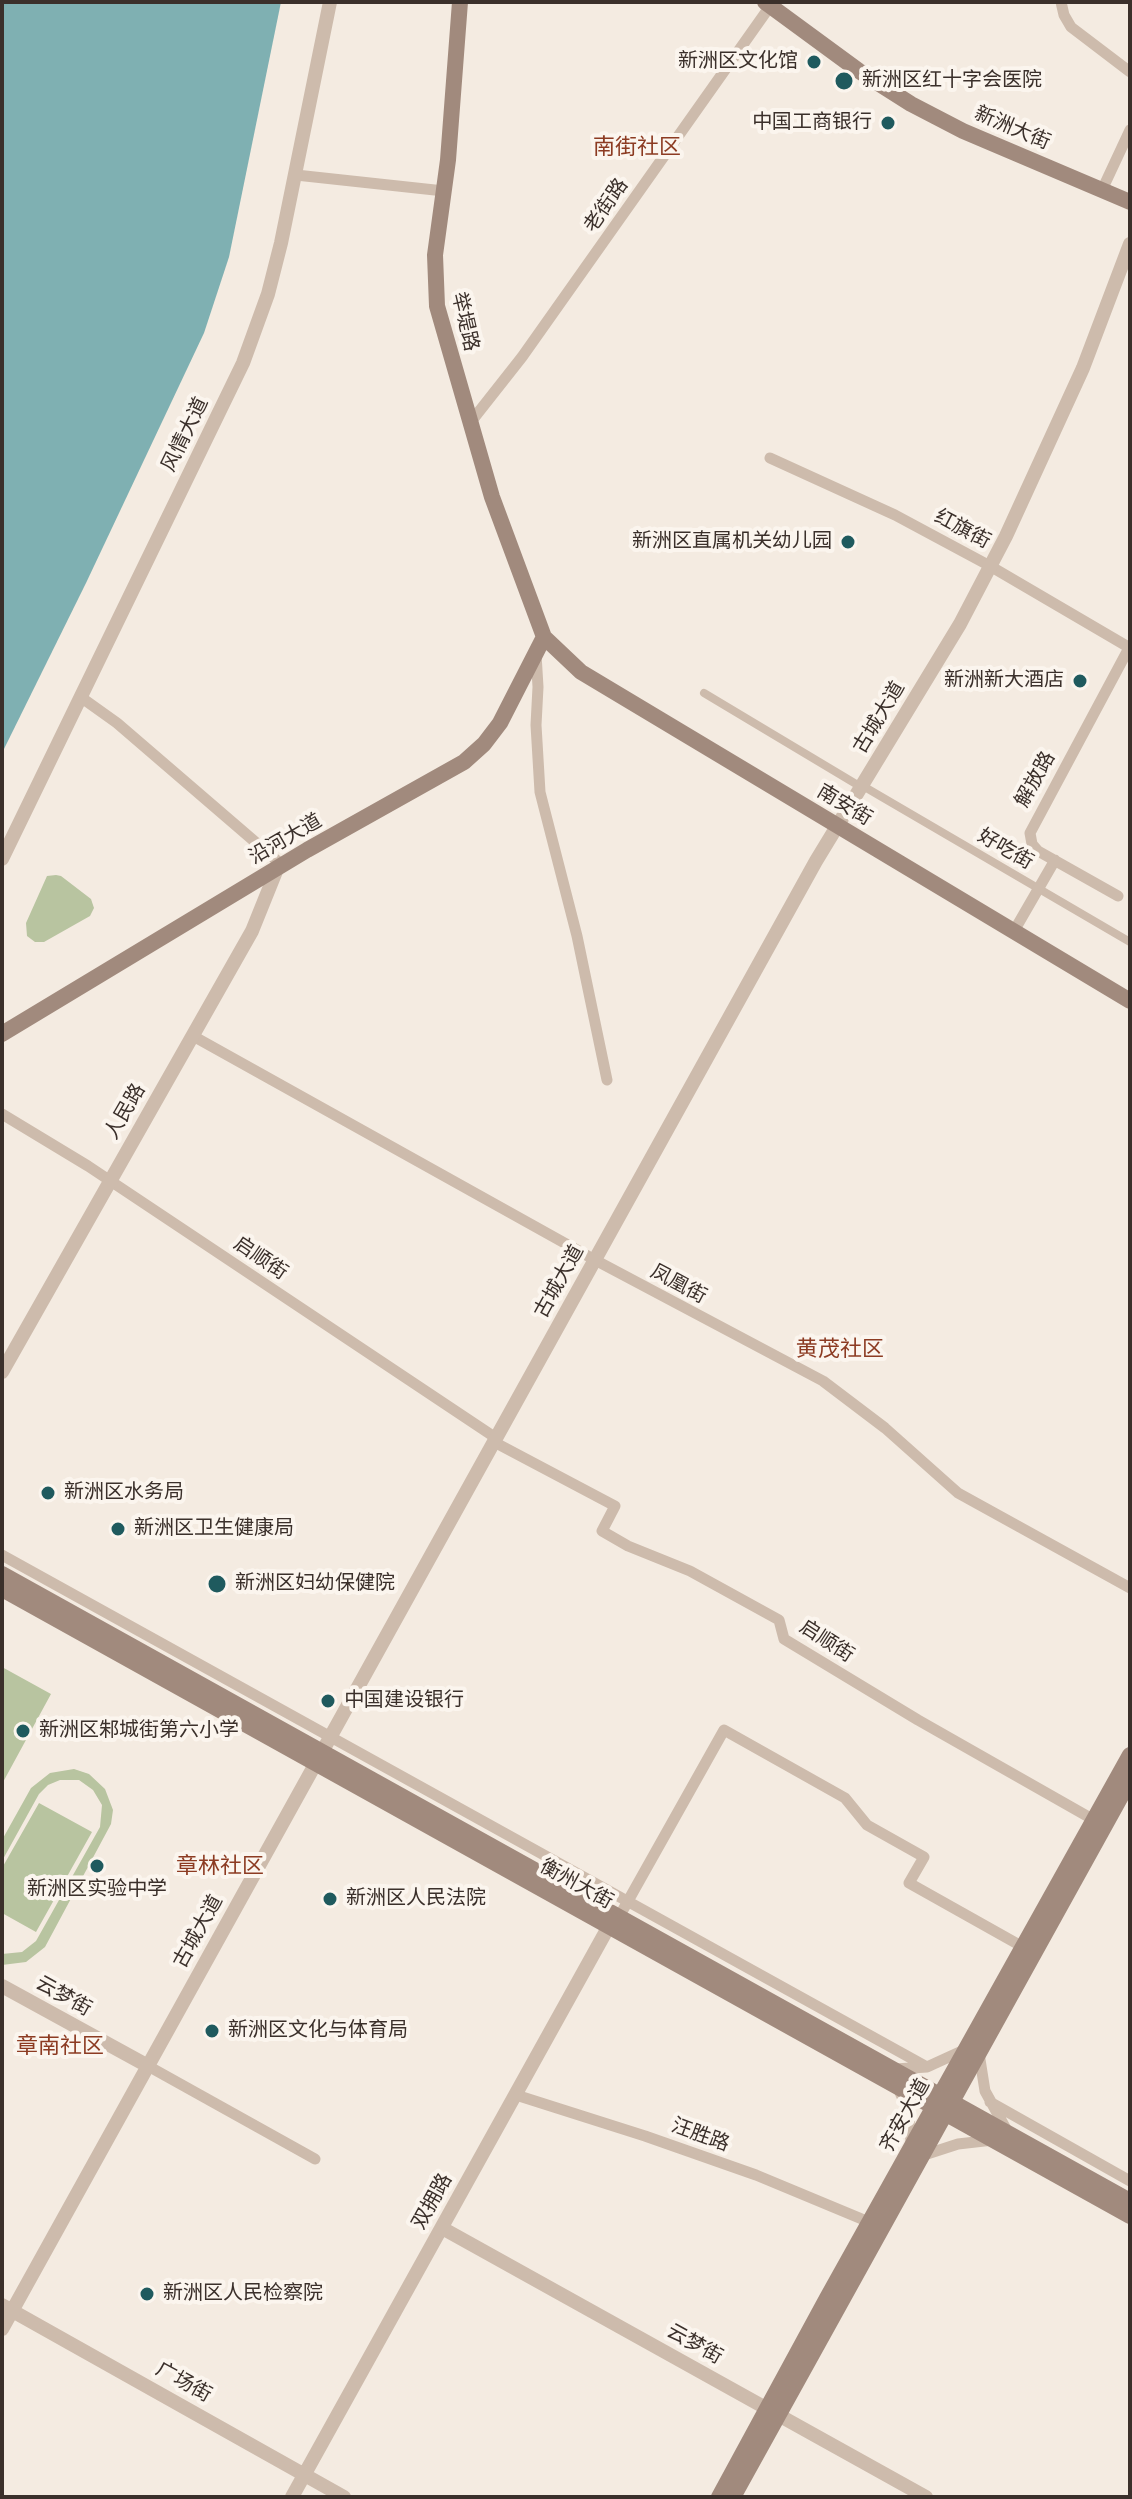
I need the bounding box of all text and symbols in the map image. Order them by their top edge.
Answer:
place label: 新洲区文化馆 [678,50,798,74]
marker: 新洲区文化馆 [805,53,823,71]
place label: 新洲区红十字会医院 [862,69,1042,93]
marker: 新洲区红十字会医院 [833,70,855,92]
street label: 新洲大街 [970,102,1054,156]
place label: 中国工商银行 [752,111,872,135]
marker: 中国工商银行 [879,114,897,132]
district label: 南街社区 [593,136,681,162]
street label: 老街路 [580,175,634,237]
street label: 举堤路 [446,290,482,354]
street label: 风情大道 [158,394,214,476]
street label: 红旗街 [930,505,994,555]
place label: 新洲区直属机关幼儿园 [632,530,832,554]
marker: 新洲区直属机关幼儿园 [839,533,857,551]
place label: 新洲新大酒店 [944,669,1064,693]
marker: 新洲新大酒店 [1071,672,1089,690]
street label: 古城大道 [849,678,911,758]
street label: 解放路 [1011,748,1061,812]
street label: 南安街 [812,780,876,832]
street label: 沿河大道 [245,810,327,870]
street label: 好吃街 [973,825,1037,875]
street label: 人民路 [101,1080,151,1144]
street label: 启顺街 [228,1232,292,1286]
street label: 古城大道 [530,1241,590,1323]
street label: 凤凰街 [646,1260,710,1310]
district label: 黄茂社区 [796,1338,884,1364]
place label: 新洲区水务局 [64,1481,184,1505]
marker: 新洲区水务局 [39,1484,57,1502]
place label: 新洲区卫生健康局 [134,1517,294,1541]
marker: 新洲区卫生健康局 [109,1520,127,1538]
place label: 新洲区妇幼保健院 [235,1572,395,1596]
marker: 新洲区妇幼保健院 [206,1573,228,1595]
street label: 启顺街 [794,1616,858,1668]
place label: 中国建设银行 [344,1689,464,1713]
marker: 中国建设银行 [319,1692,337,1710]
place label: 新洲区邾城街第六小学 [39,1719,239,1743]
marker: 新洲区邾城街第六小学 [14,1722,32,1740]
district label: 章林社区 [176,1855,264,1881]
street label: 衡州大街 [535,1855,617,1915]
marker: 新洲区实验中学 [88,1857,106,1875]
place label: 新洲区实验中学 [27,1878,167,1902]
place label: 新洲区人民法院 [346,1887,486,1911]
marker: 新洲区人民法院 [321,1890,339,1908]
street label: 古城大道 [169,1891,229,1973]
street label: 云梦街 [31,1972,95,2022]
place label: 新洲区文化与体育局 [228,2019,408,2043]
marker: 新洲区文化与体育局 [203,2022,221,2040]
district label: 章南社区 [16,2035,104,2061]
street label: 齐安大道 [876,2075,936,2157]
street label: 汪胜路 [668,2114,732,2158]
street label: 双拥路 [408,2170,458,2234]
place label: 新洲区人民检察院 [163,2282,323,2306]
marker: 新洲区人民检察院 [138,2285,156,2303]
street label: 云梦街 [662,2320,726,2370]
street label: 广场街 [151,2358,215,2408]

